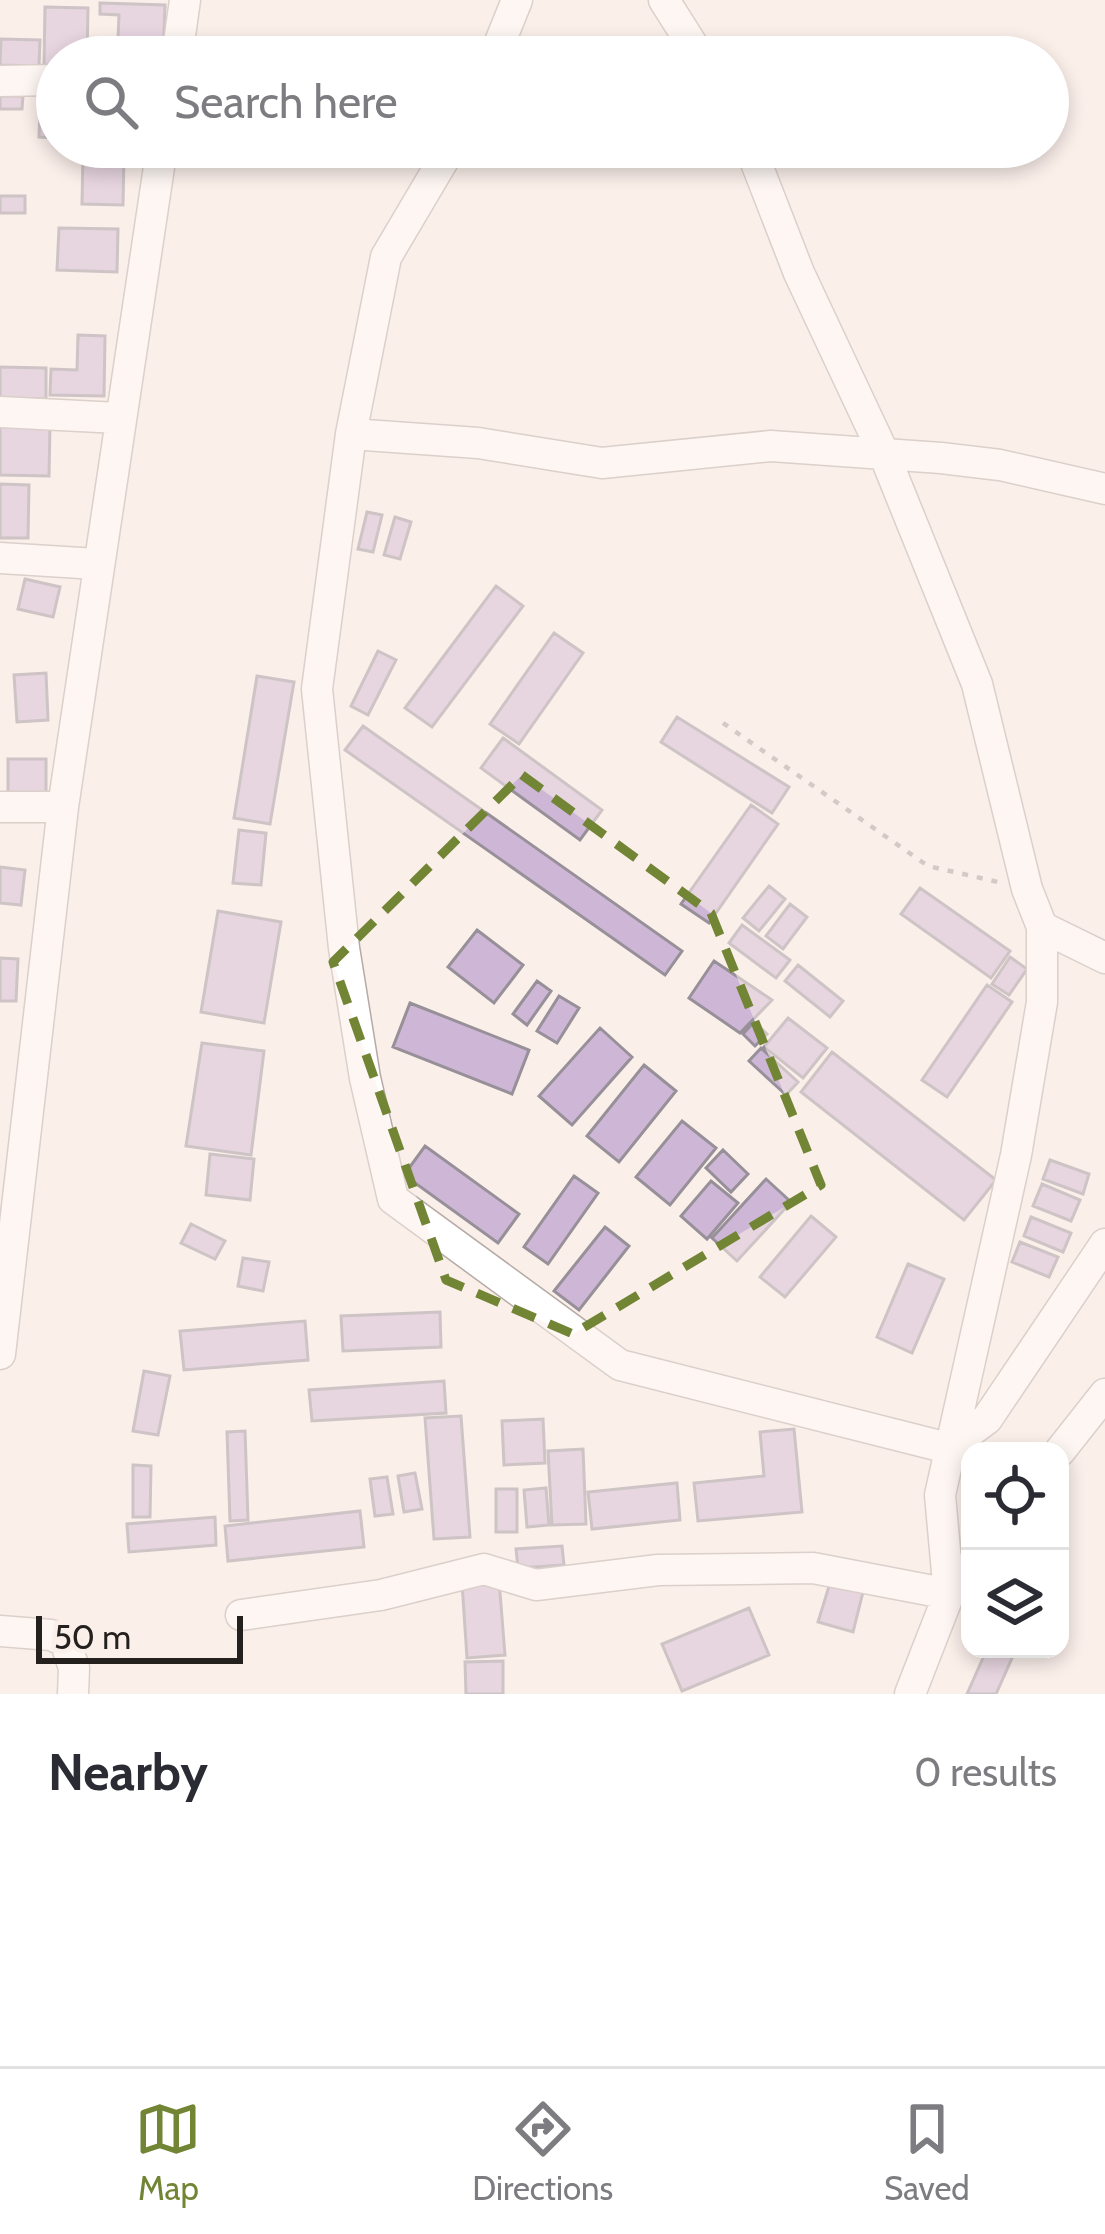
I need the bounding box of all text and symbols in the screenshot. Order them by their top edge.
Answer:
search box [36,36,1069,168]
icon: search [78,69,144,135]
text: Search here [174,75,398,129]
map controls [961,1442,1069,1658]
button: locate [961,1442,1069,1550]
button: layers [961,1550,1069,1658]
scale bar [36,1610,243,1663]
text: 50 m [54,1617,131,1657]
text: Nearby [48,1741,208,1803]
text: 0 results [914,1748,1057,1796]
tab: Map [135,2096,201,2208]
tab: Directions [472,2096,613,2208]
tab: Saved [884,2096,970,2208]

